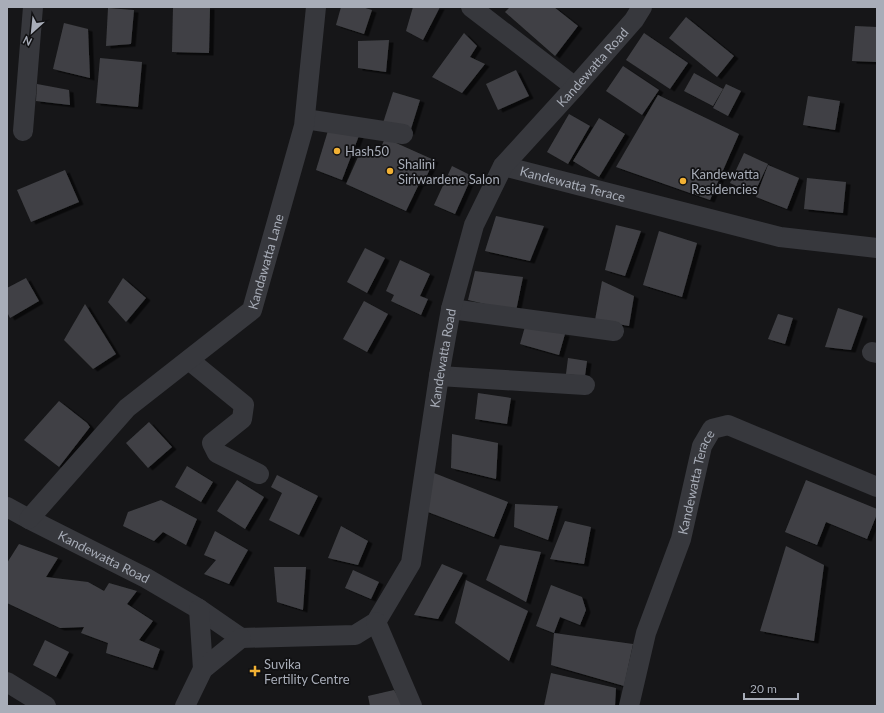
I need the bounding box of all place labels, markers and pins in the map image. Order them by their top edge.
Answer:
place label: Hash50 [345,143,390,159]
marker: Hash50 [332,146,342,156]
place label: Shalini Siriwardene Salon [398,156,500,187]
marker: Shalini Siriwardene Salon [385,166,395,176]
place label: Kandewatta Residencies [691,166,759,197]
marker: Kandewatta Residencies [678,176,688,186]
place label: Suvika Fertility Centre [264,656,350,687]
marker: Suvika Fertility Centre [249,665,261,677]

